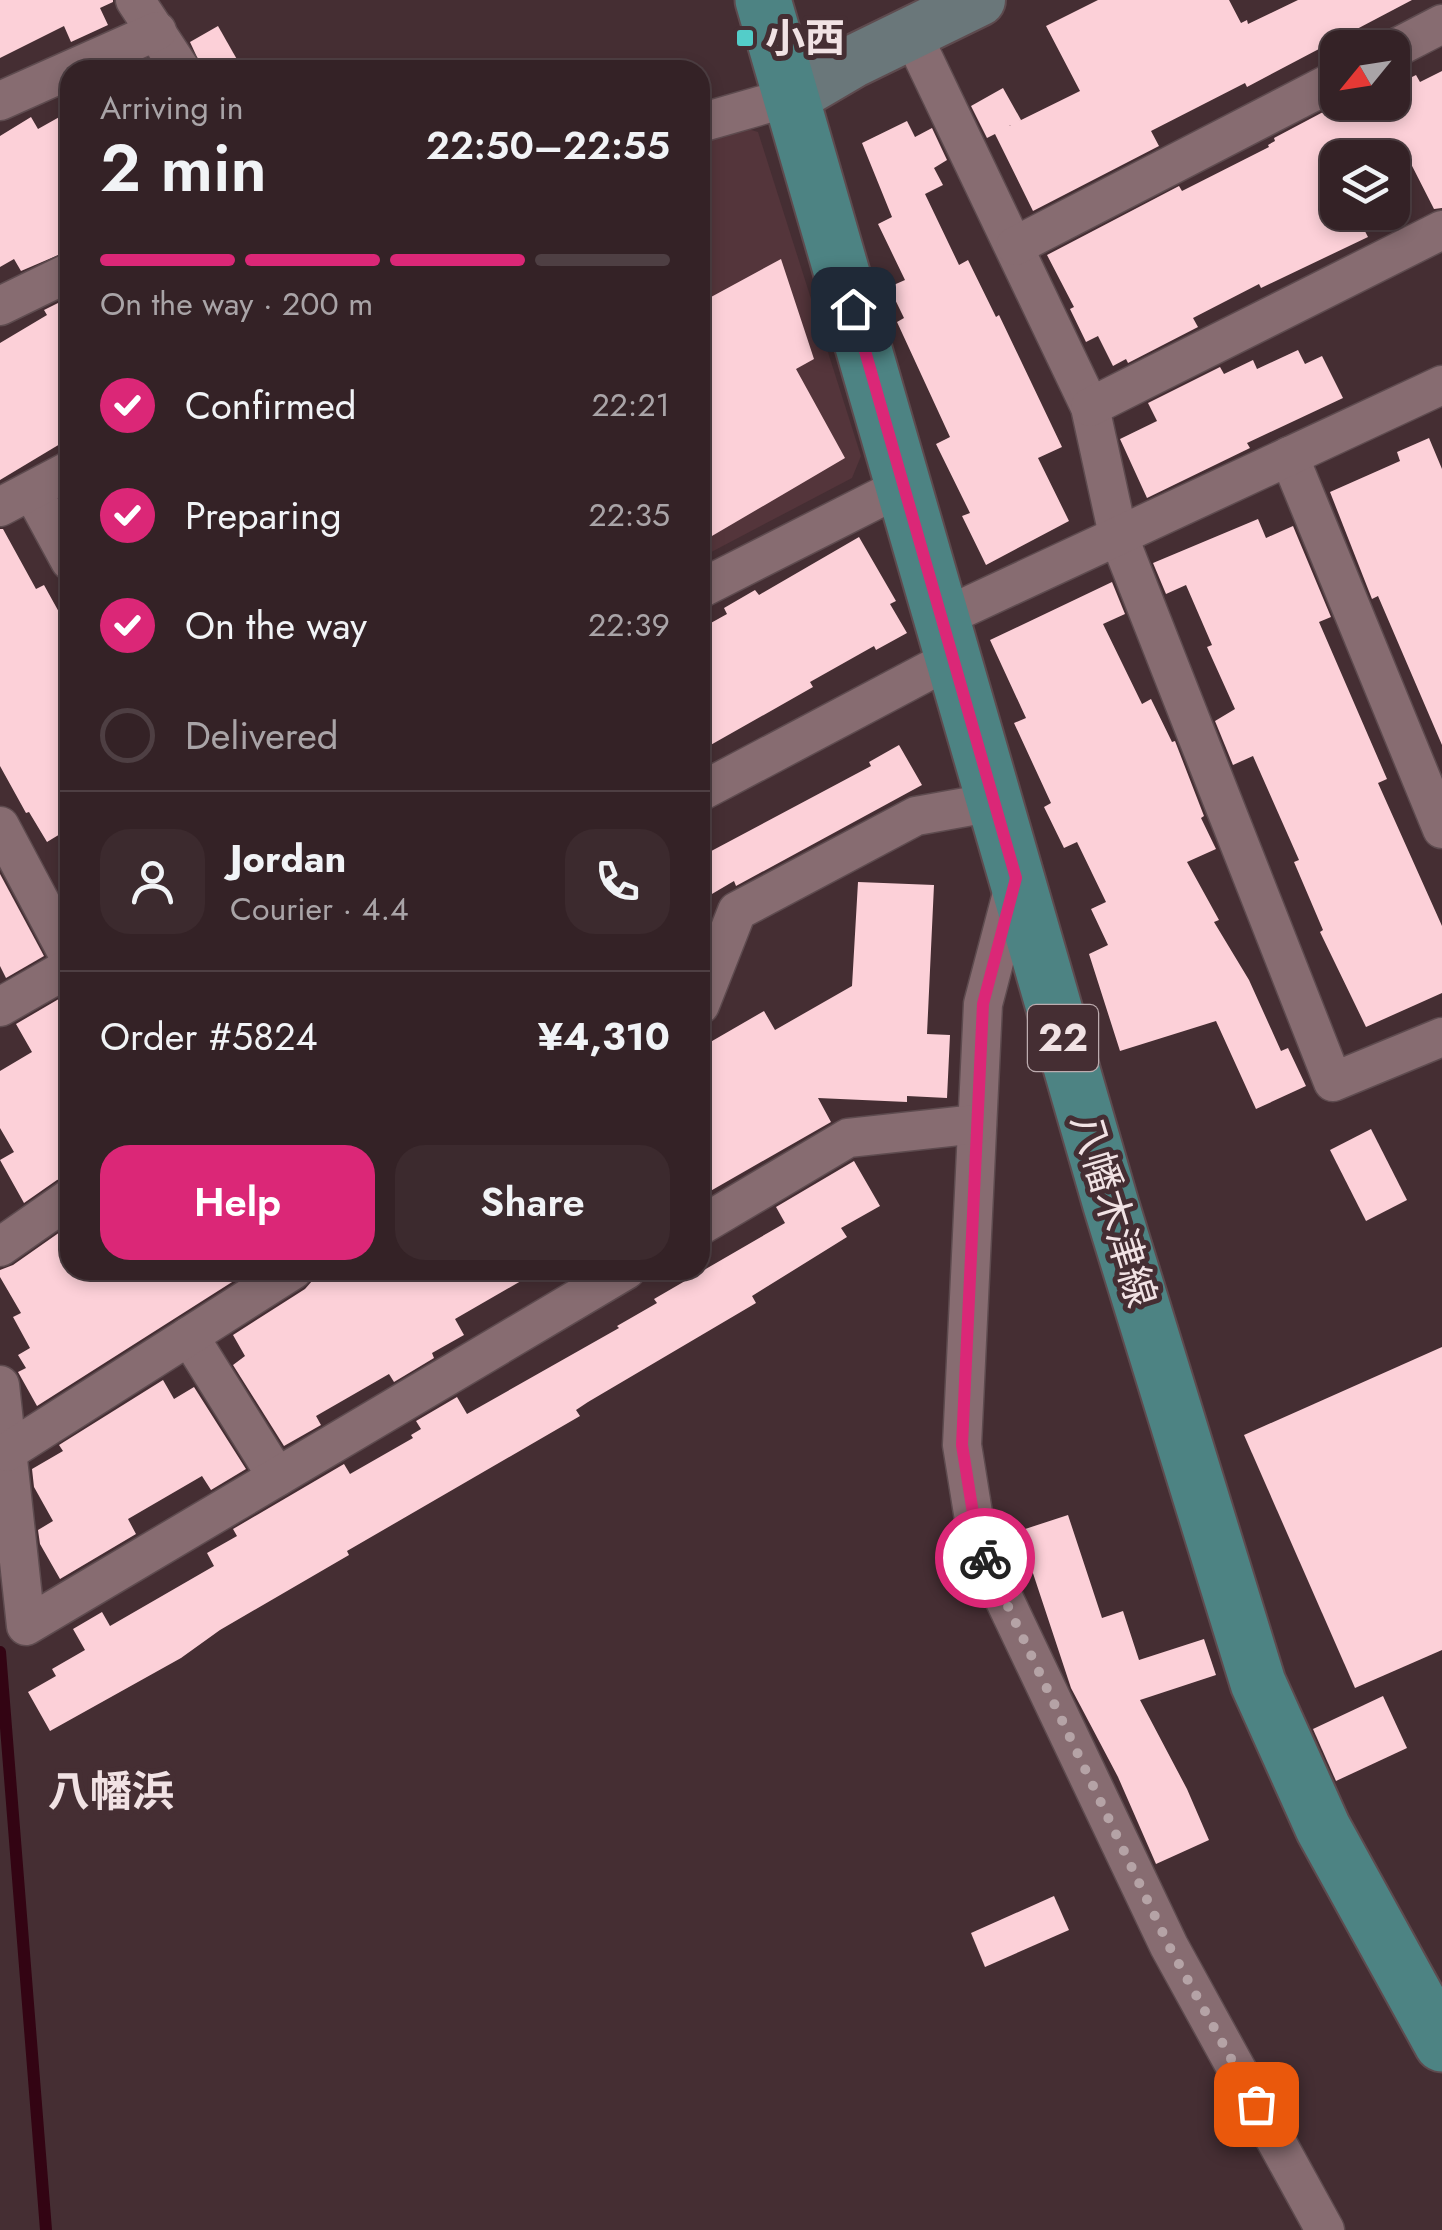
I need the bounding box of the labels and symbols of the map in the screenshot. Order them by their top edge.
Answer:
place label: 小西 [765,9,845,67]
marker: 小西 [734,27,756,49]
north arrow [1320,30,1410,120]
pin [811,267,896,352]
road number: 22 [1028,1005,1098,1071]
street label: 八幡木津線 [1057,1106,1171,1314]
courier [935,1508,1035,1608]
district label: 八幡浜 [48,1761,174,1822]
pin [1214,2062,1299,2147]

